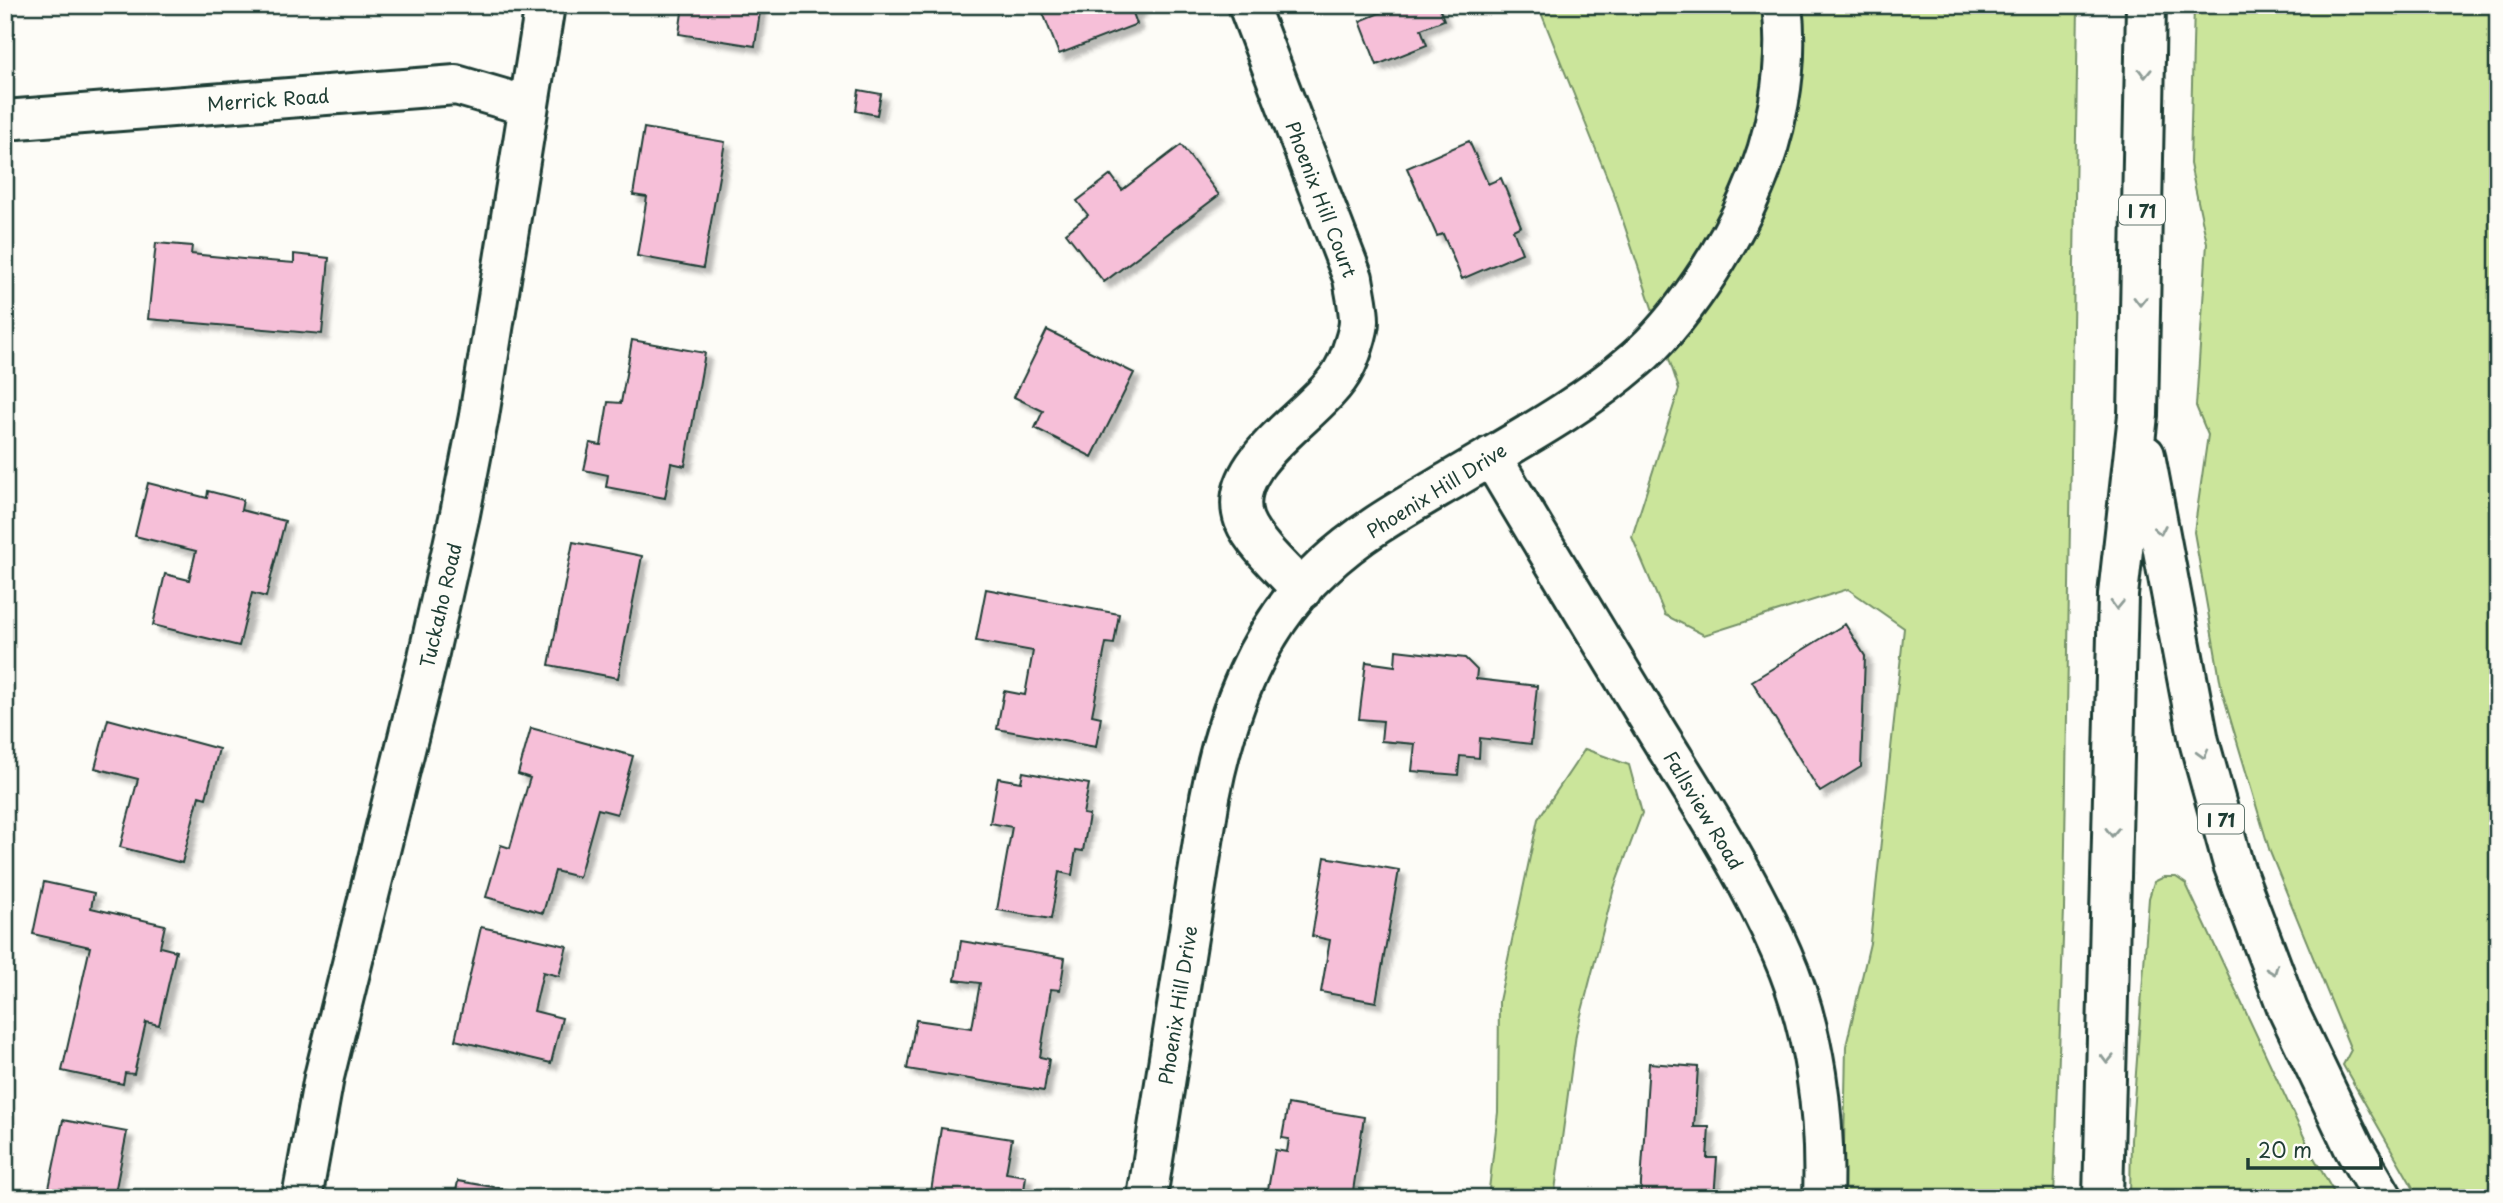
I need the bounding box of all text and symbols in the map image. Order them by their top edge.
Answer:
one-way arrow [2137,69,2153,79]
street label: Merrick Road [206,81,330,117]
street label: Phoenix Hill Court [1279,117,1365,281]
road number: I 71 [2119,196,2165,224]
one-way arrow [2132,296,2148,307]
street label: Phoenix Hill Drive [1361,436,1511,544]
one-way arrow [2151,524,2166,536]
street label: Tuckaho Road [412,540,468,670]
one-way arrow [2110,599,2125,610]
street label: Fallsview Road [1657,745,1751,875]
one-way arrow [2194,747,2209,759]
road number: I 71 [2198,804,2244,834]
one-way arrow [2104,827,2120,838]
street label: Phoenix Hill Drive [1151,924,1203,1086]
one-way arrow [2265,963,2279,975]
one-way arrow [2099,1054,2114,1065]
scale bar [2248,1126,2380,1170]
text: 20 m [2258,1133,2312,1165]

